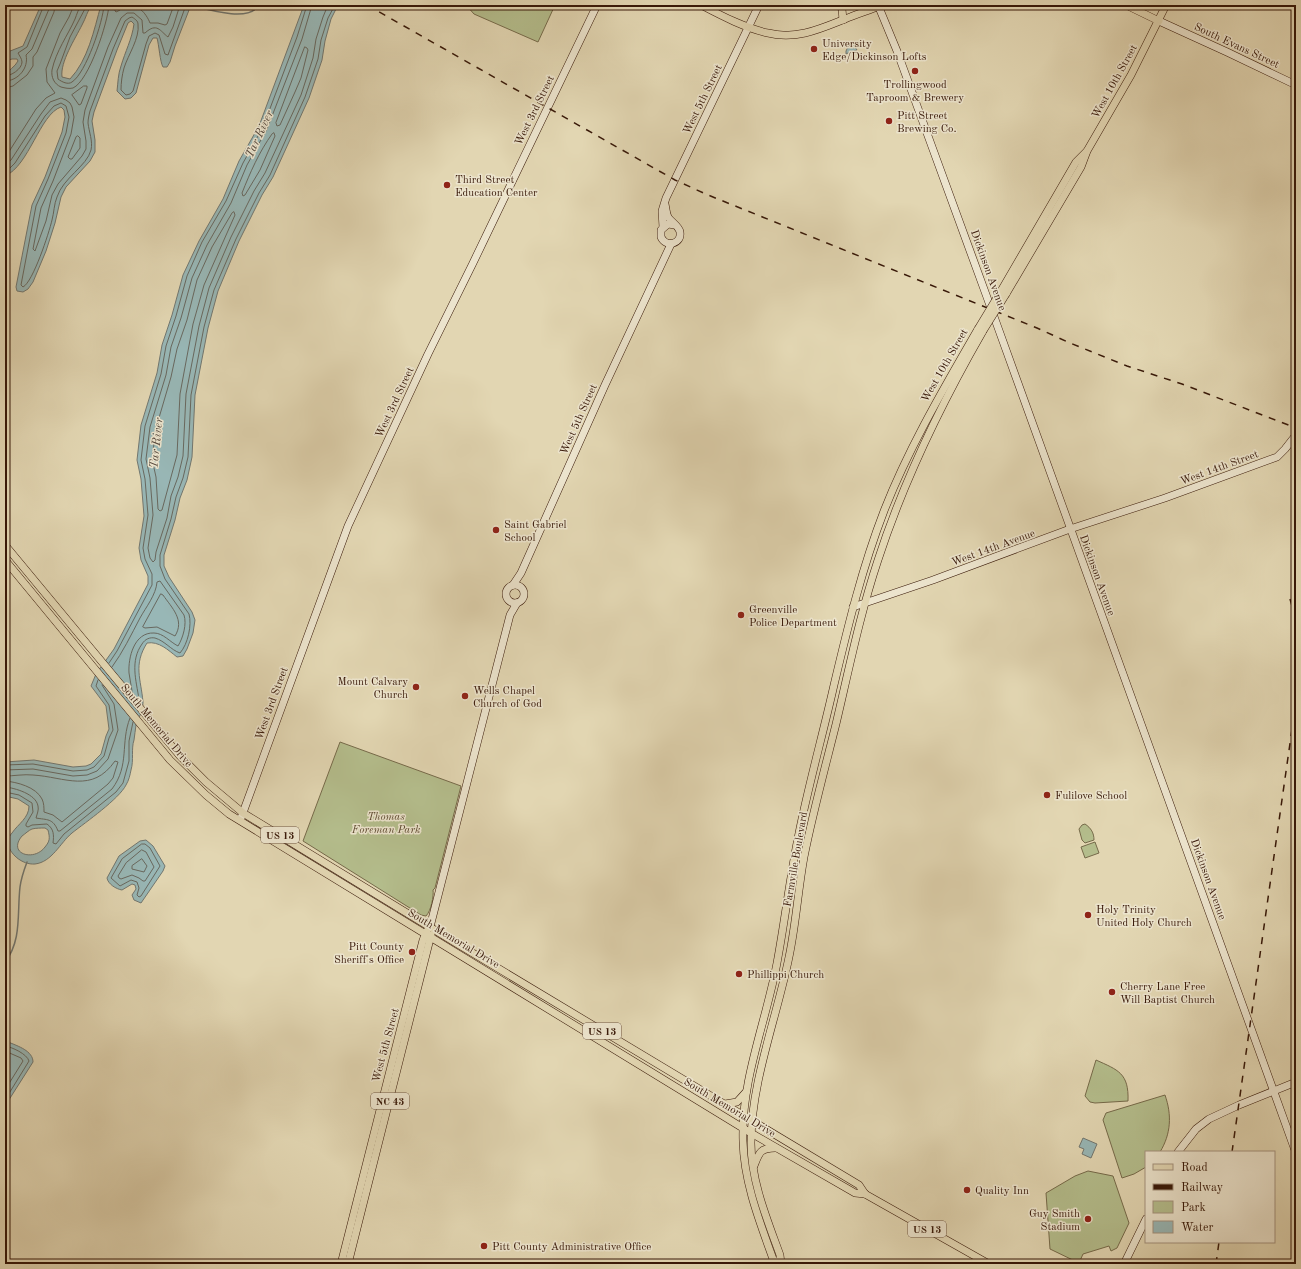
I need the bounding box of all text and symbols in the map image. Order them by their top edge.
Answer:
street label: South Evans Street [1192,22,1281,71]
place label: University Edge/Dickinson Lofts [822,39,927,63]
street label: West 10th Street [1091,43,1140,120]
marker: University Edge/Dickinson Lofts [809,44,819,54]
street label: West 5th Street [682,63,725,136]
marker: Trollingwood Taproom & Brewery [910,66,920,76]
street label: West 3rd Street [514,74,557,147]
place label: Trollingwood Taproom & Brewery [866,80,964,104]
water label: Tar River [244,108,276,160]
place label: Pitt Street Brewing Co. [897,111,957,135]
marker: Pitt Street Brewing Co. [884,116,894,126]
place label: Third Street Education Center [455,175,538,199]
marker: Third Street Education Center [442,180,452,190]
street label: Dickinson Avenue [968,229,1007,312]
street label: West 10th Street [920,327,971,404]
street label: West 3rd Street [374,366,417,440]
street label: West 5th Street [559,383,600,457]
water label: Tar River [148,416,166,469]
street label: West 14th Street [1179,449,1260,488]
place label: Saint Gabriel School [504,520,567,544]
marker: Saint Gabriel School [491,525,501,535]
street label: West 14th Avenue [950,528,1037,569]
street label: Dickinson Avenue [1077,534,1116,617]
place label: Greenville Police Department [749,605,837,629]
marker: Greenville Police Department [736,610,746,620]
street label: West 3rd Street [254,666,291,741]
place label: Mount Calvary Church [338,677,408,701]
street label: South Memorial Drive [118,682,194,770]
marker: Mount Calvary Church [411,682,421,692]
place label: Wells Chapel Church of God [473,686,542,710]
marker: Wells Chapel Church of God [460,691,470,701]
marker: Fulilove School [1042,790,1052,800]
place label: Fulilove School [1055,791,1127,802]
street label: Farmville Boulevard [783,811,810,908]
park label: Thomas Foreman Park [351,812,421,836]
road number: US 13 [261,827,299,843]
street label: Dickinson Avenue [1188,838,1227,921]
place label: Holy Trinity United Holy Church [1096,905,1192,929]
street label: South Memorial Drive [405,908,501,971]
marker: Holy Trinity United Holy Church [1083,910,1093,920]
place label: Pitt County Sheriff's Office [334,942,404,966]
marker: Pitt County Sheriff's Office [407,947,417,957]
marker: Phillippi Church [734,969,744,979]
place label: Phillippi Church [747,970,824,981]
place label: Cherry Lane Free Will Baptist Church [1120,982,1215,1006]
marker: Cherry Lane Free Will Baptist Church [1107,987,1117,997]
street label: West 5th Street [371,1007,402,1083]
road number: US 13 [583,1023,621,1039]
street label: South Memorial Drive [681,1077,777,1140]
road number: NC 43 [371,1093,409,1109]
legend [1145,1151,1275,1243]
text: Road [1181,1162,1208,1174]
text: Railway [1181,1182,1224,1194]
marker: Quality Inn [962,1185,972,1195]
place label: Quality Inn [975,1186,1029,1197]
text: Park [1181,1202,1206,1214]
place label: Guy Smith Stadium [1029,1209,1080,1233]
marker: Guy Smith Stadium [1083,1214,1093,1224]
road number: US 13 [908,1221,946,1237]
text: Water [1181,1222,1214,1234]
marker: Pitt County Administrative Office [479,1241,489,1251]
place label: Pitt County Administrative Office [492,1242,651,1253]

